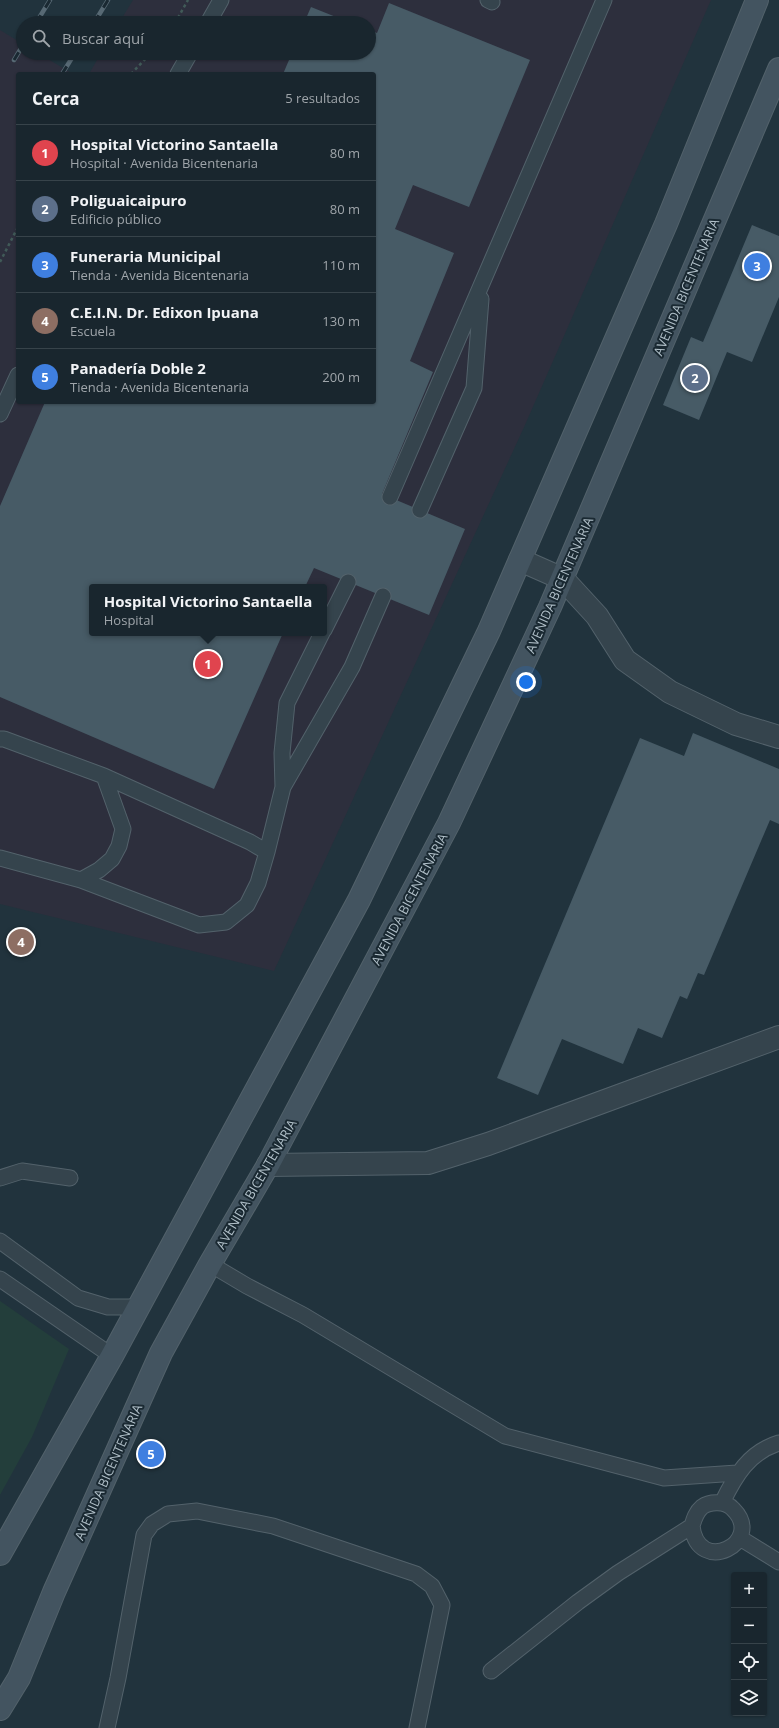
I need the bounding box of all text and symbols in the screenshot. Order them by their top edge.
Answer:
search box [16,16,376,60]
icon: search [30,27,52,49]
text: Buscar aquí [62,28,144,48]
text: Cerca [32,87,80,110]
text: 5 resultados [285,89,360,107]
text: Hospital Victorino Santaella [70,134,278,154]
text: 1 [41,144,49,162]
text: 80 m [330,144,360,162]
text: Hospital · Avenida Bicentenaria [70,154,258,172]
text: Poliguaicaipuro [70,190,187,210]
text: 2 [41,200,49,218]
text: 80 m [330,200,360,218]
text: Edificio público [70,210,161,228]
street label: AVENIDA BICENTENARIA [649,215,723,358]
text: Funeraria Municipal [70,246,221,266]
pin: 3 [744,251,770,281]
text: 3 [41,256,49,274]
text: 110 m [322,256,360,274]
text: Tienda · Avenida Bicentenaria [70,266,249,284]
text: C.E.I.N. Dr. Edixon Ipuana [70,302,259,322]
text: 4 [41,312,49,330]
text: 130 m [322,312,360,330]
text: Escuela [70,322,115,340]
text: Panadería Doble 2 [70,358,206,378]
pin: 2 [682,363,708,393]
text: 5 [41,368,49,386]
text: 200 m [322,368,360,386]
text: Tienda · Avenida Bicentenaria [70,378,249,396]
street label: AVENIDA BICENTENARIA [521,513,597,656]
popup [89,584,327,636]
text: Hospital Victorino Santaella [104,591,312,611]
text: Hospital [104,611,154,629]
pin: 1 [195,649,221,679]
your location [516,672,536,692]
street label: AVENIDA BICENTENARIA [367,829,452,968]
pin: 4 [8,927,34,957]
street label: AVENIDA BICENTENARIA [211,1115,301,1252]
street label: AVENIDA BICENTENARIA [70,1400,146,1543]
pin: 5 [138,1439,164,1469]
map controls [731,1572,767,1716]
button: + [731,1572,767,1608]
button: − [731,1608,767,1644]
button: locate [731,1644,767,1680]
button: layers [731,1680,767,1716]

